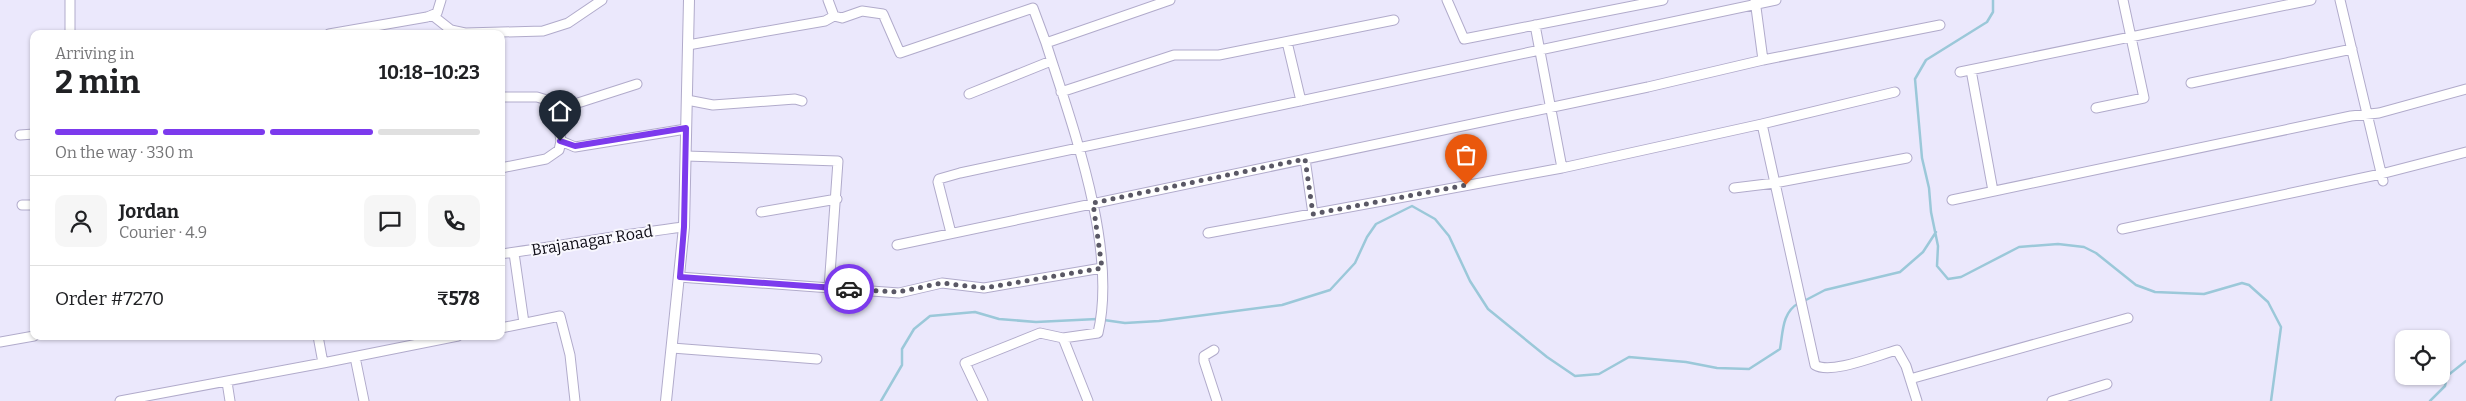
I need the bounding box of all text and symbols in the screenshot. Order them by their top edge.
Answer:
text: Arriving in [55,44,134,63]
text: 10:18–10:23 [379,61,480,84]
text: 2 min [55,63,140,101]
pin [539,90,581,141]
icon: home [546,97,574,125]
pin [1445,134,1487,185]
icon: bag [1452,141,1480,169]
text: On the way · 330 m [55,143,193,162]
button: person [55,195,107,247]
button: chat [364,195,416,247]
button: phone [428,195,480,247]
text: Jordan [119,200,179,223]
street label: Brajanagar Road [530,221,655,259]
text: Courier · 4.9 [119,223,207,242]
courier [824,264,874,314]
icon: car [835,275,863,303]
text: Order #7270 [55,287,164,310]
text: ₹578 [437,287,480,310]
map controls [2395,330,2450,385]
button: locate [2395,330,2450,385]

